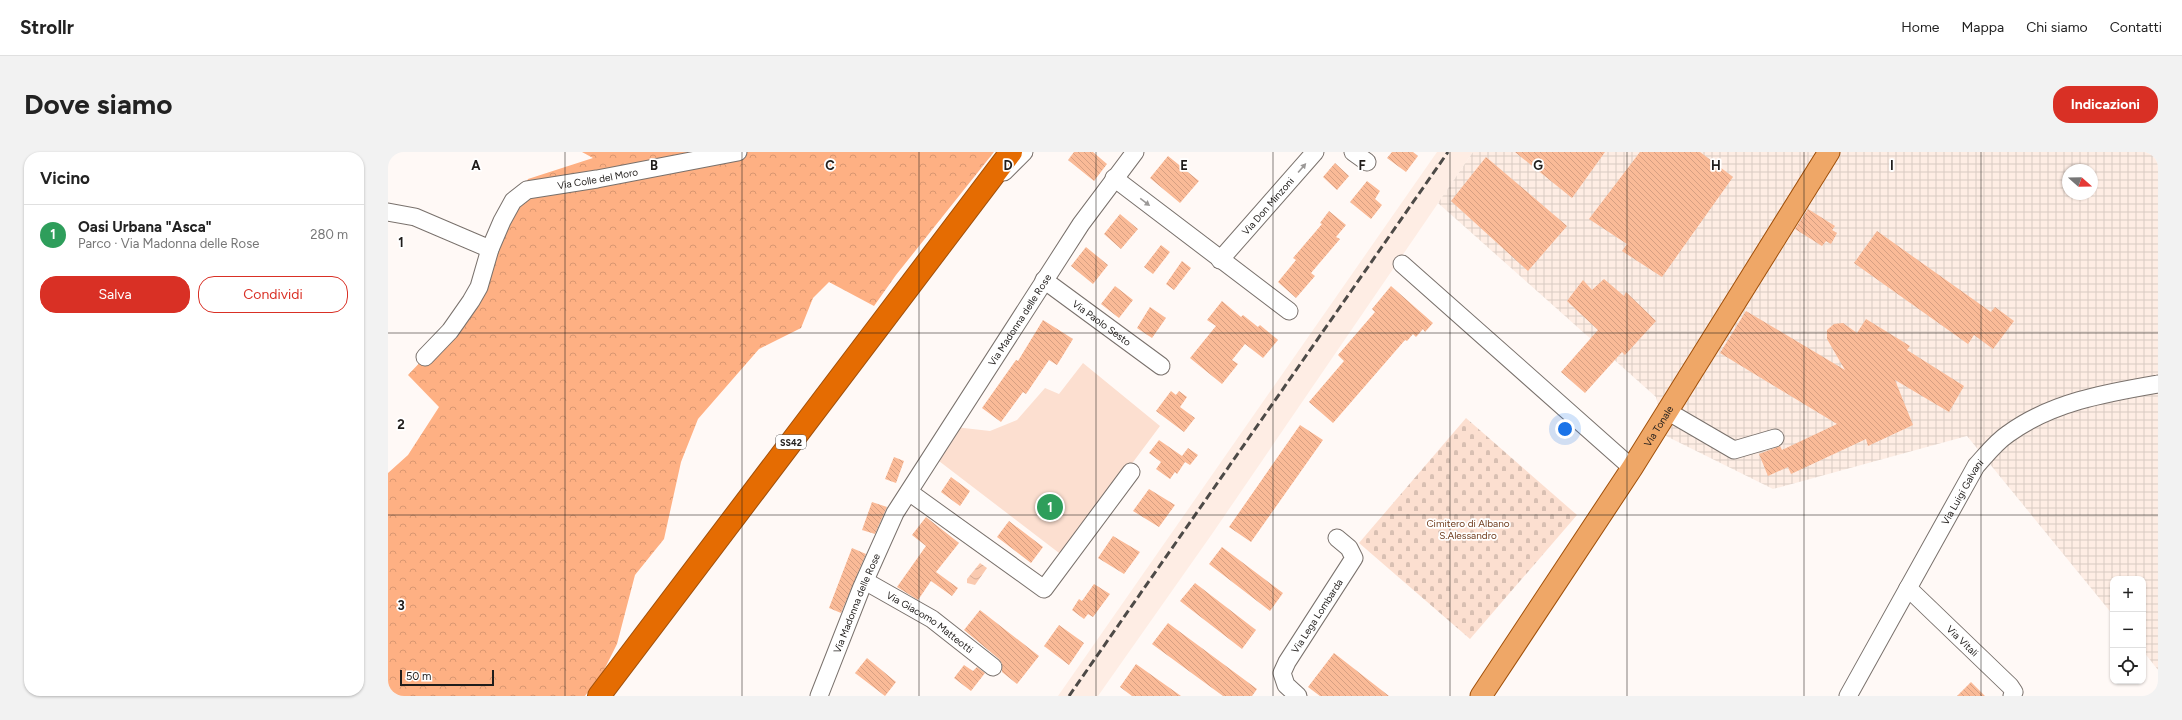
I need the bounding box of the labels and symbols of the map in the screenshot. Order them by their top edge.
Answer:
text: A [471,158,481,173]
text: B [650,158,658,173]
text: C [825,158,835,173]
text: D [1003,158,1013,173]
text: E [1180,158,1188,173]
text: F [1358,158,1366,173]
text: G [1533,158,1543,173]
text: H [1711,158,1721,173]
text: I [1890,158,1894,173]
one-way arrow [1297,163,1306,172]
north arrow [2062,164,2098,200]
street label: Via Colle del Moro [556,165,639,192]
street label: Via Don Minzoni [1239,174,1296,238]
one-way arrow [1139,198,1150,206]
text: 1 [398,235,404,250]
street label: Via Madonna delle Rose [985,271,1054,368]
street label: Via Paolo Sesto [1070,297,1134,349]
street label: Via Tonale [1641,403,1676,449]
text: 2 [397,417,405,432]
your location [1555,419,1575,439]
road number: SS42 [776,435,806,449]
street label: Via Luigi Galvani [1938,456,1986,527]
pin: 1 [1037,492,1063,522]
park label: Cimitero di Albano S.Alessandro [1426,517,1510,542]
street label: Via Madonna delle Rose [830,551,883,655]
street label: Via Lega Lombarda [1288,576,1346,655]
street label: Via Giacomo Matteotti [884,588,976,656]
text: 3 [397,598,405,613]
street label: Via Vitali [1944,622,1982,659]
scale bar [400,668,494,687]

